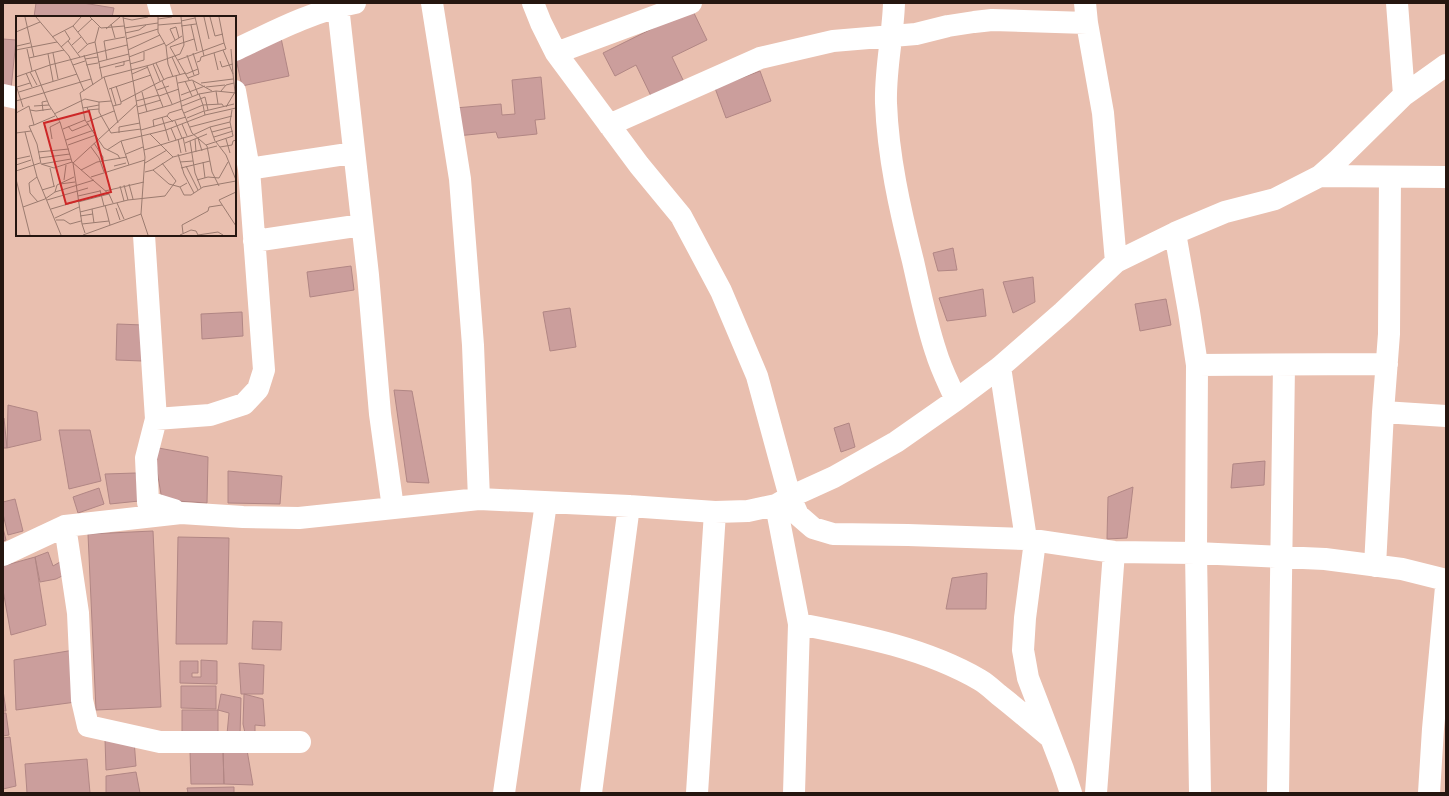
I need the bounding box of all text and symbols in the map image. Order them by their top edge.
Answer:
inset map [16,16,236,236]

